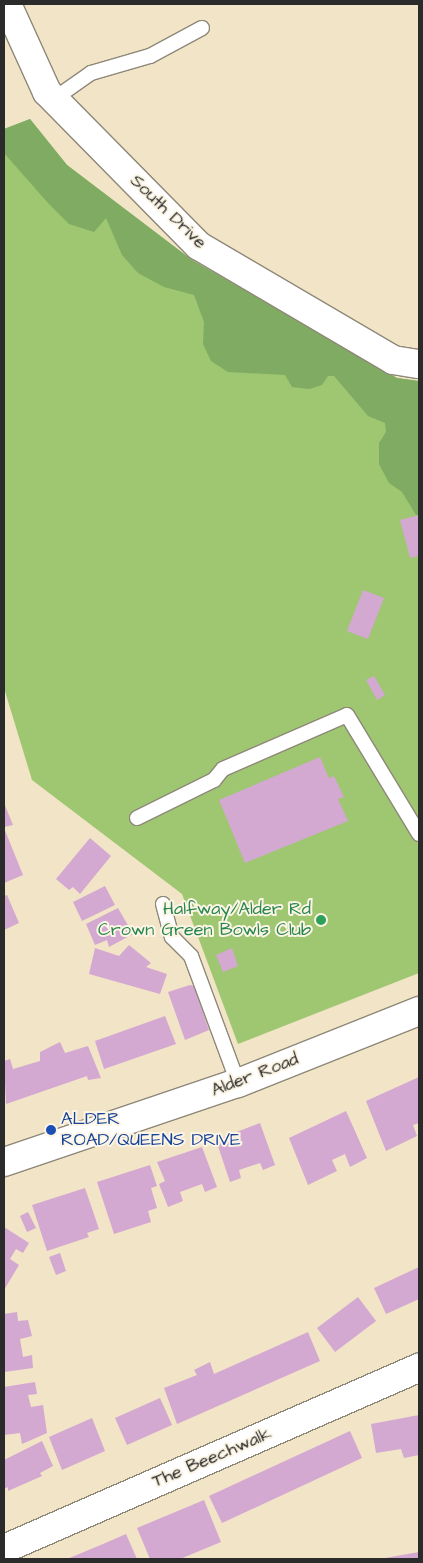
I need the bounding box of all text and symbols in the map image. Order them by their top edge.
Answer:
street label: South Drive [125,170,211,254]
place label: Halfway/Alder Rd Crown Green Bowls Club [98,899,311,942]
marker: Halfway/Alder Rd Crown Green Bowls Club [315,914,327,926]
street label: Alder Road [208,1048,302,1102]
place label: ALDER ROAD/QUEENS DRIVE [61,1109,241,1152]
marker: ALDER ROAD/QUEENS DRIVE [45,1124,57,1136]
street label: The Beechwalk [149,1423,275,1493]

